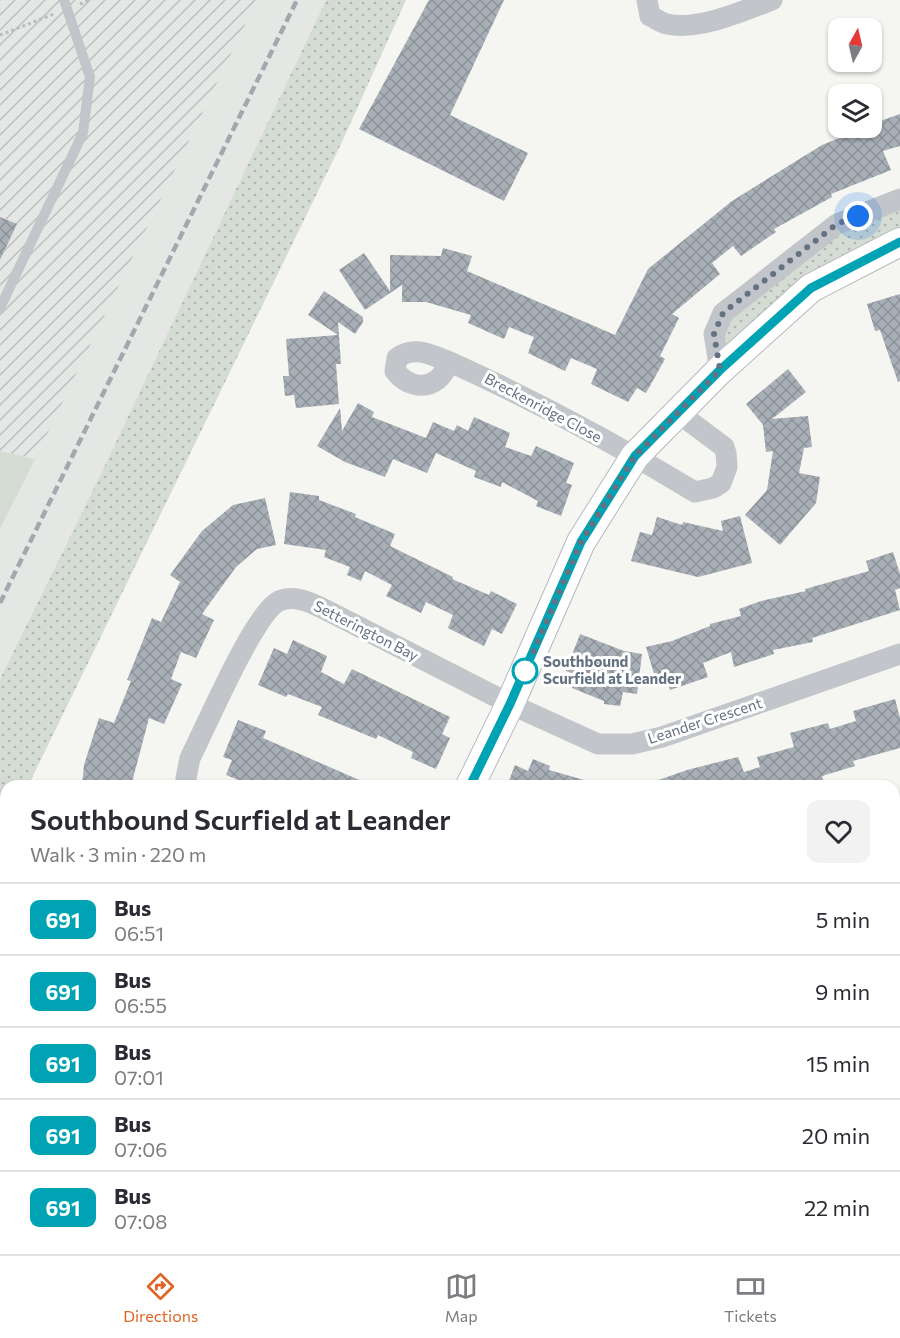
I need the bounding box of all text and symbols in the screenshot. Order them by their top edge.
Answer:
north arrow [828,18,882,72]
map controls [828,18,882,138]
button: layers [828,84,882,138]
your location [843,201,873,231]
street label: Breckenridge Close [482,369,605,446]
street label: Setterington Bay [311,596,422,664]
place label: Southbound Scurfield at Leander [543,652,681,687]
marker: Southbound Scurfield at Leander [512,658,538,684]
street label: Leander Crescent [645,693,764,747]
button: heart [807,800,870,863]
text: Southbound Scurfield at Leander [30,802,451,836]
text: Walk · 3 min · 220 m [30,842,206,866]
text: Bus [114,894,151,921]
text: 5 min [816,906,870,933]
text: 691 [45,907,81,932]
text: 06:51 [114,921,164,945]
text: Bus [114,966,151,993]
text: 9 min [815,978,870,1005]
text: 691 [45,979,81,1004]
text: 06:55 [114,993,167,1017]
text: Bus [114,1038,151,1065]
text: 15 min [806,1050,870,1077]
text: 691 [45,1051,81,1076]
text: 07:01 [114,1065,164,1089]
text: Bus [114,1110,151,1137]
text: 20 min [802,1122,870,1149]
text: 691 [45,1123,81,1148]
text: 07:06 [114,1137,167,1161]
text: Bus [114,1182,151,1209]
text: 22 min [804,1194,870,1221]
text: 691 [45,1195,81,1220]
text: 07:08 [114,1209,167,1233]
tab: Directions [123,1270,198,1325]
tab: Map [445,1270,478,1325]
tab: Tickets [724,1270,777,1325]

